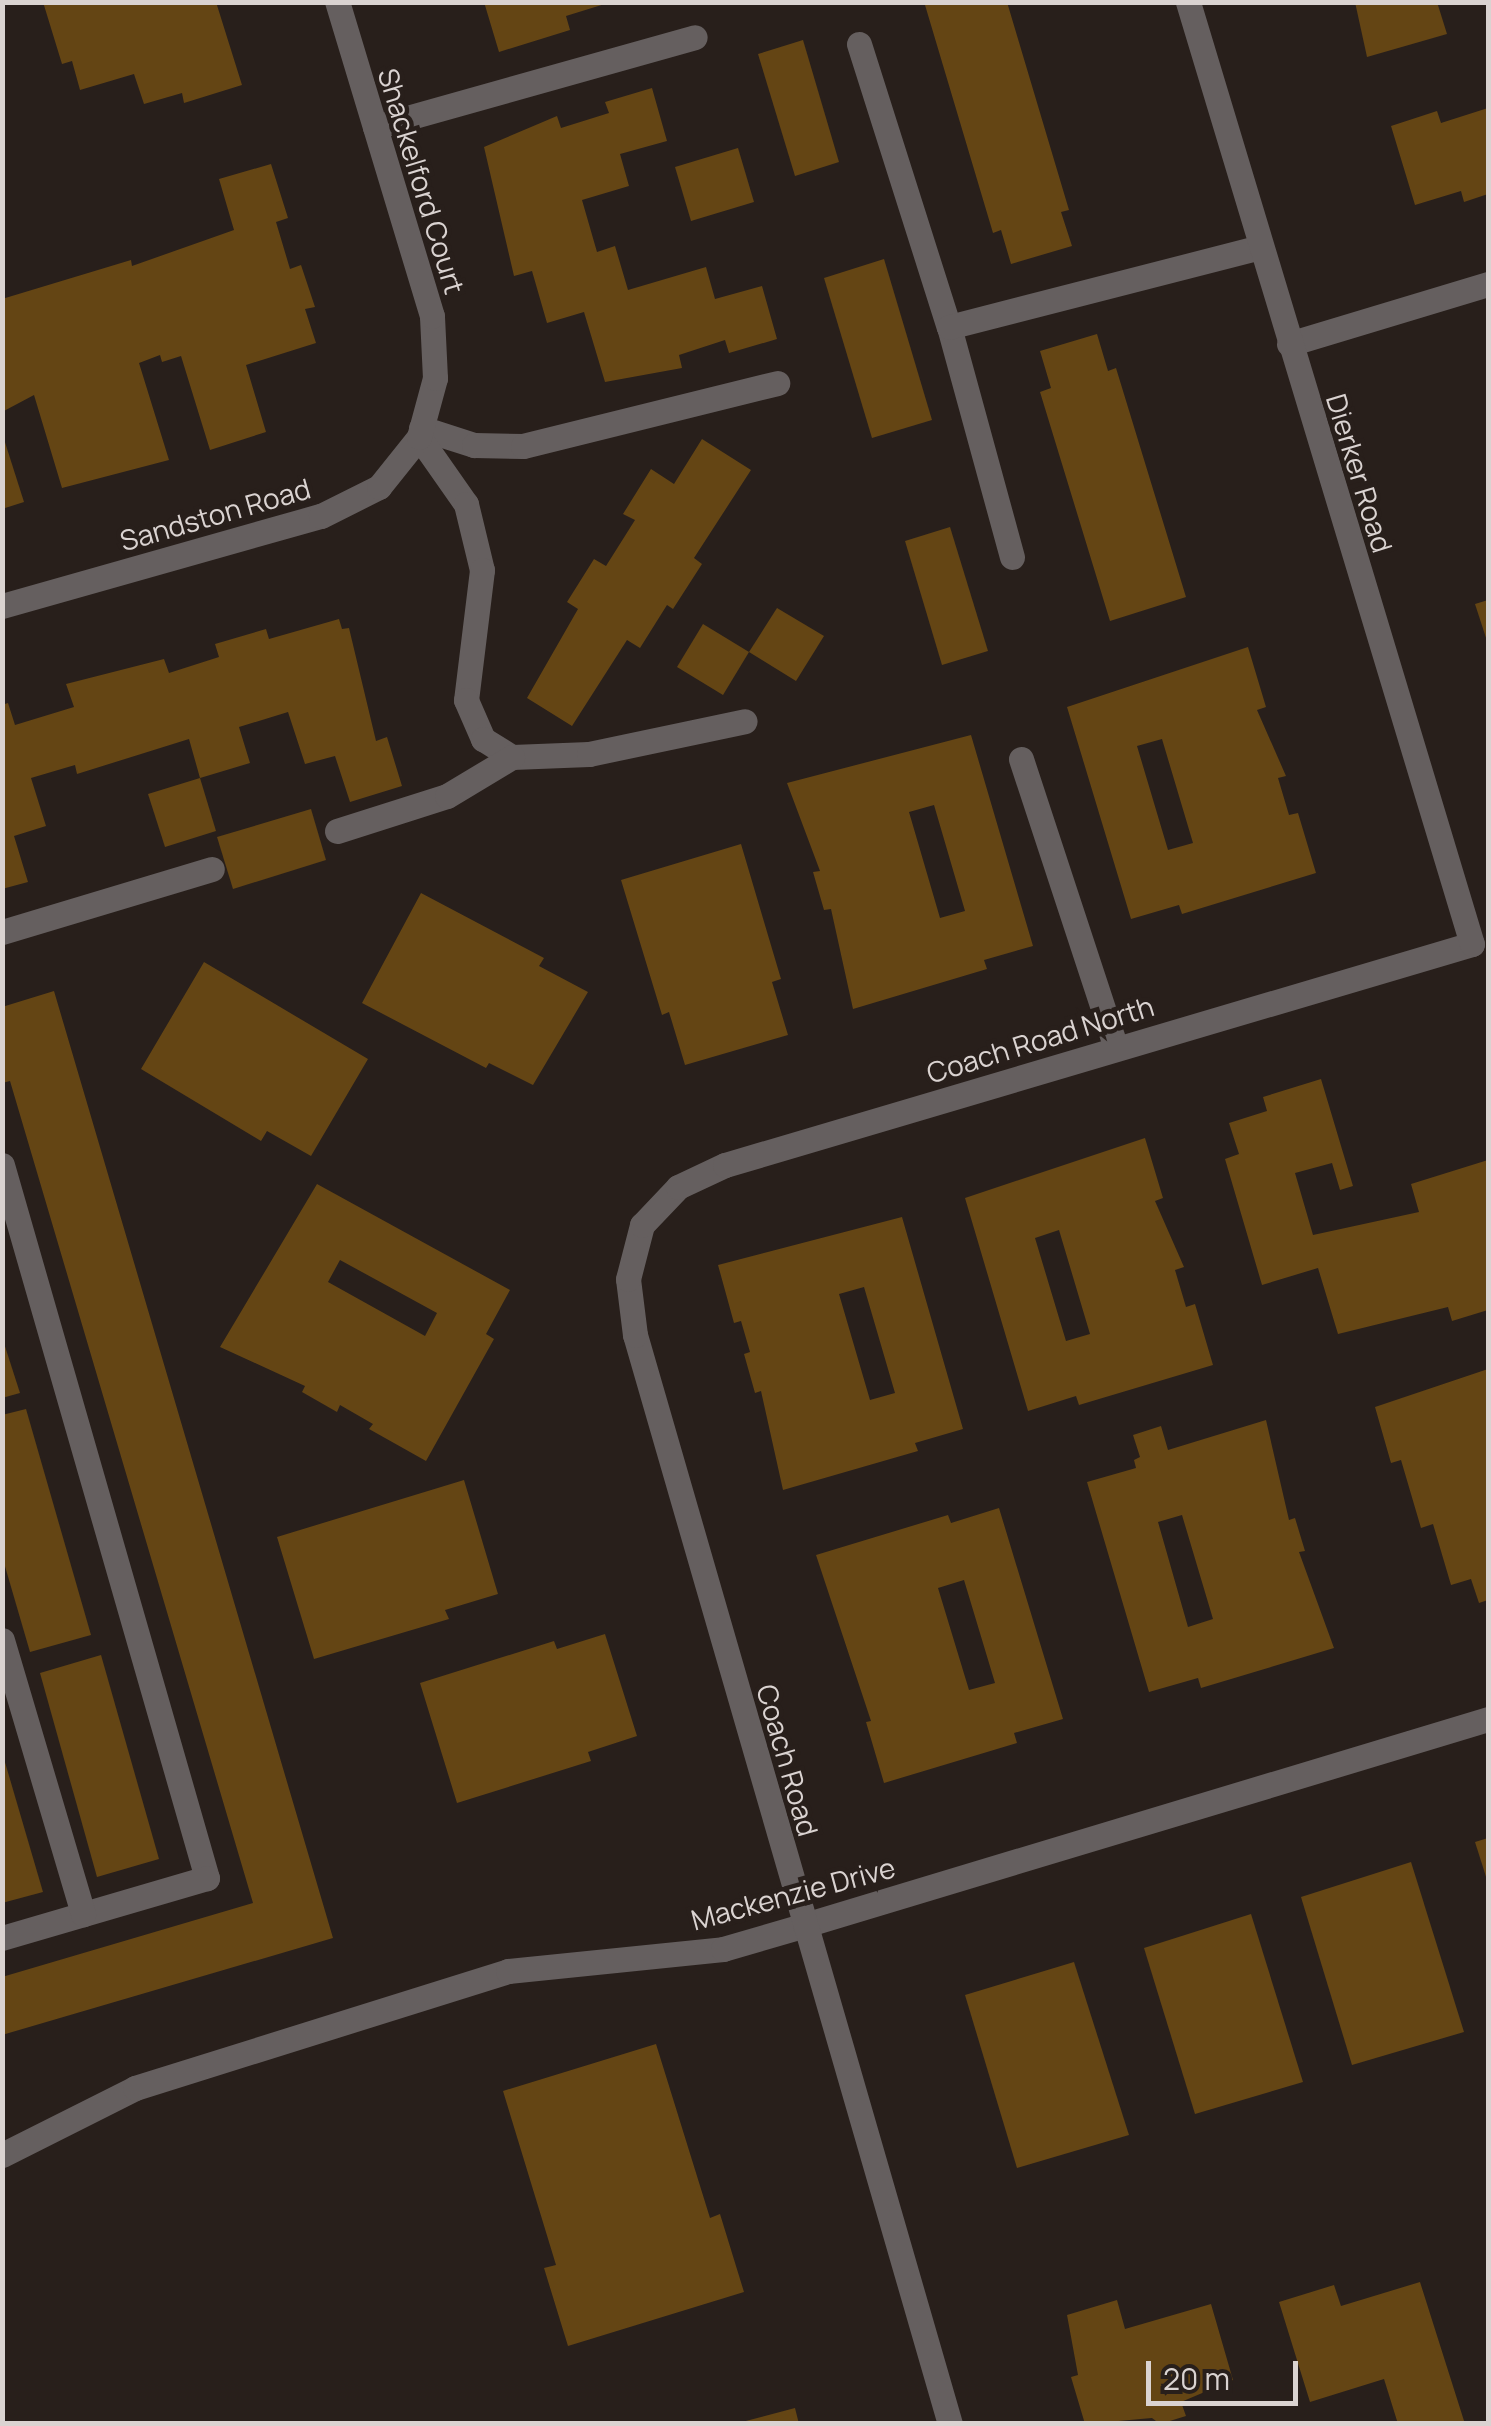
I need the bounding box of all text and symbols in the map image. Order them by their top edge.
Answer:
street label: Shackelford Court [372,64,472,298]
street label: Dierker Road [1320,390,1400,556]
street label: Sandston Road [116,471,314,557]
street label: Coach Road North [922,989,1158,1089]
street label: Coach Road [750,1680,826,1840]
street label: Mackenzie Drive [687,1850,899,1936]
scale bar [1151,2341,1304,2403]
text: 20 m [1163,2358,1230,2399]

